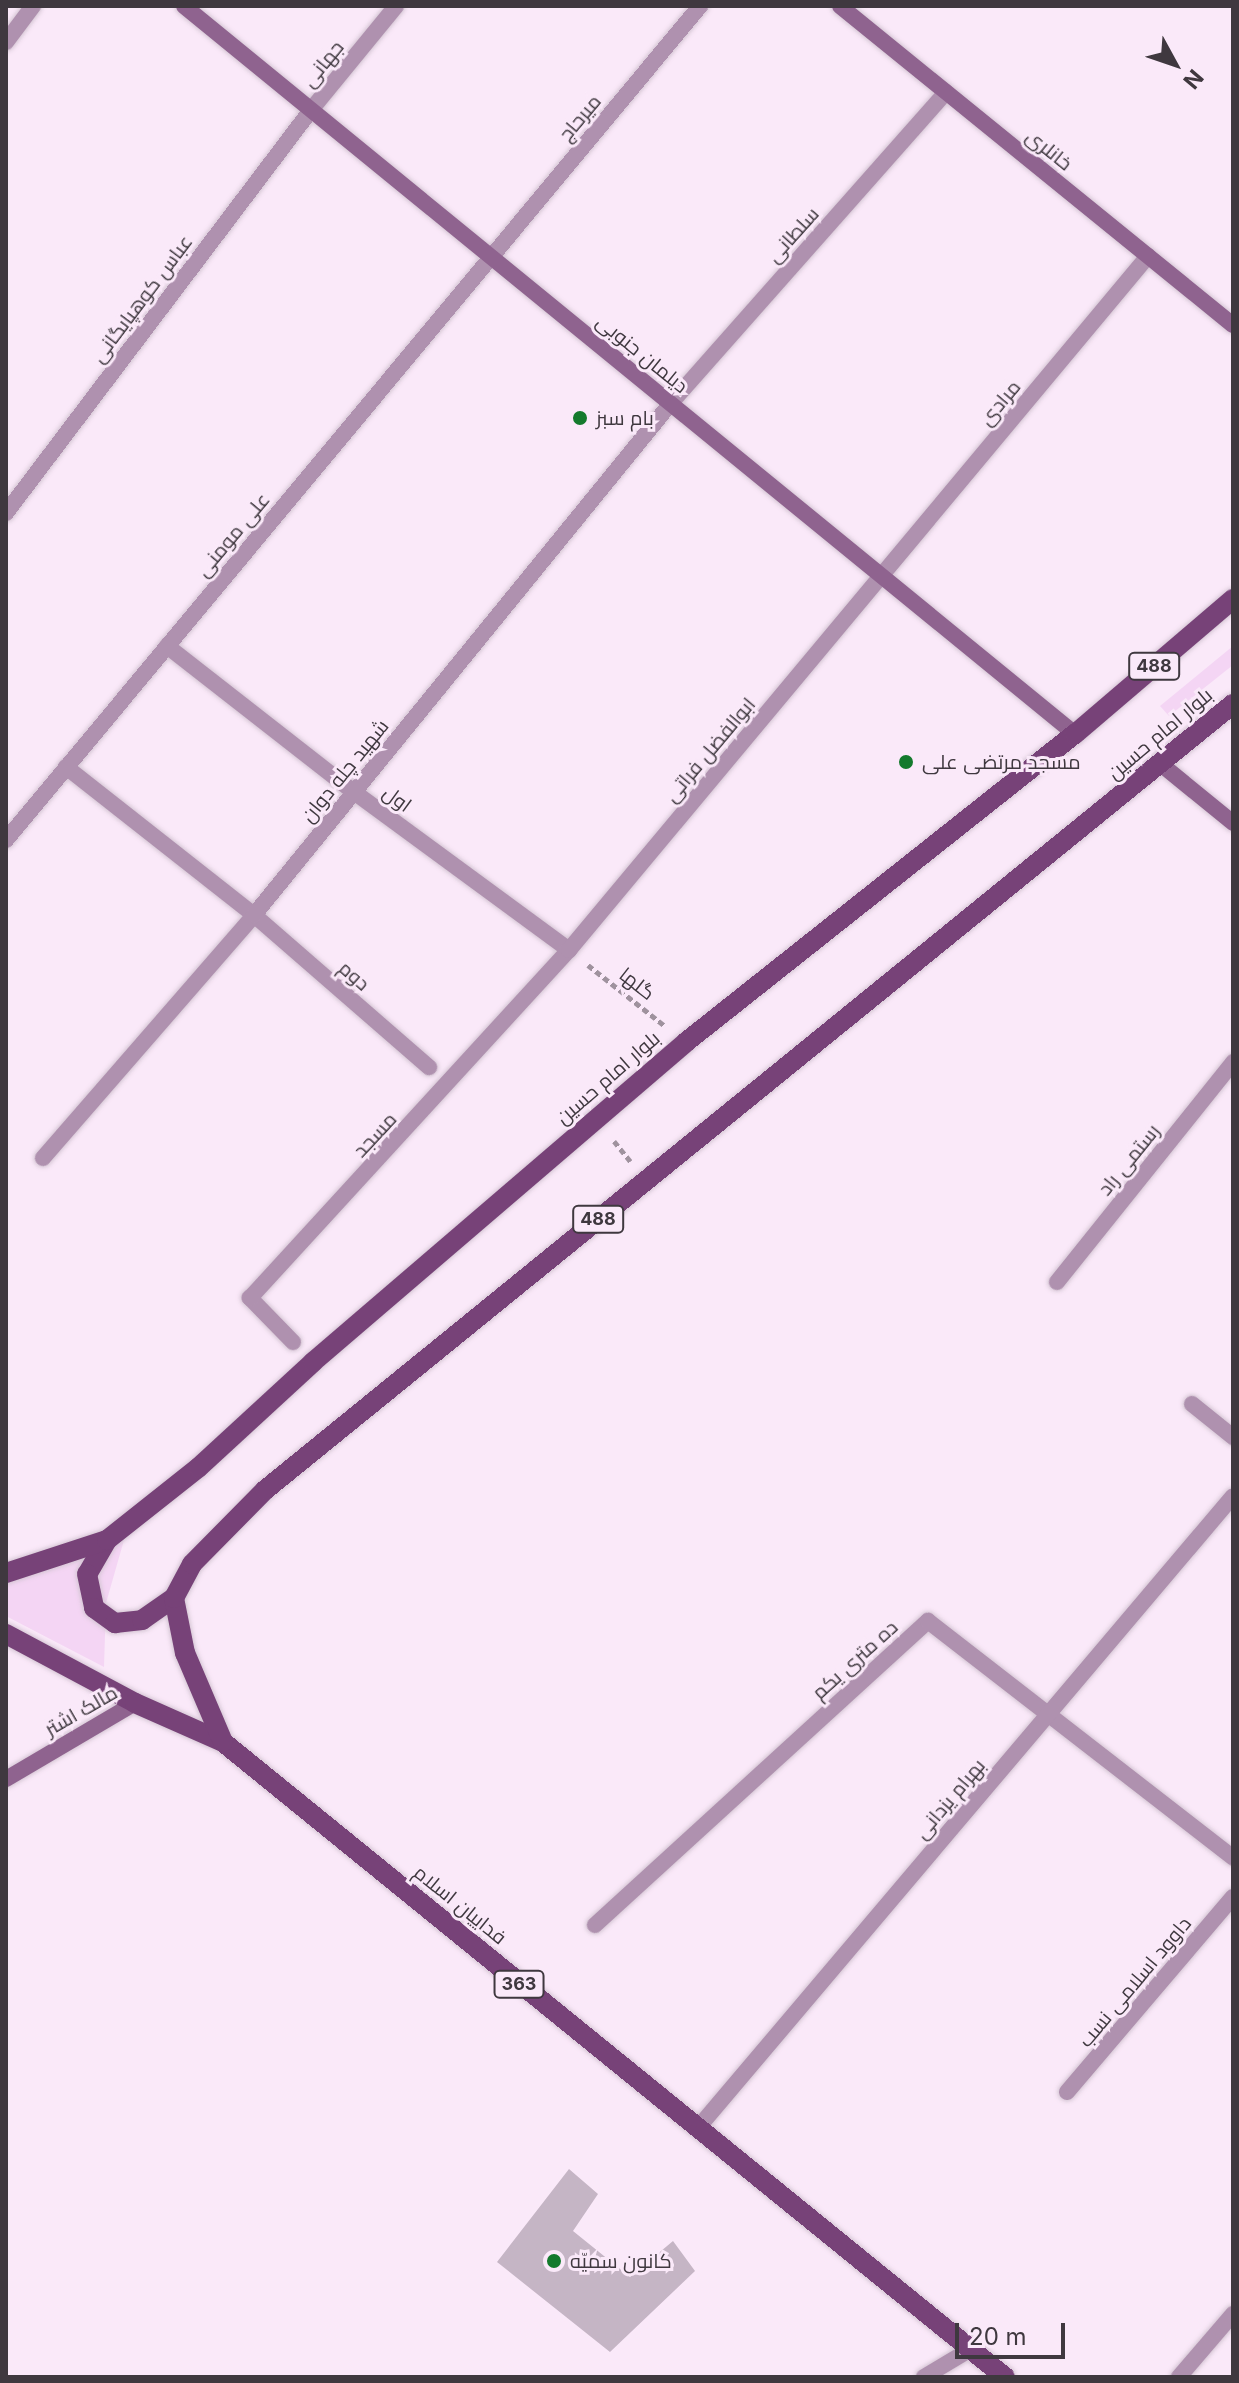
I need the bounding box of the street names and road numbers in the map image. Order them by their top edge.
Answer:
street label: جهانی [297,36,349,92]
street label: میرحاج [554,90,606,146]
street label: خانلری [1021,124,1077,176]
street label: سلطانی [762,202,824,268]
street label: عباس کوهپایگانی [86,230,198,368]
street label: دیلمان جنوبی [591,310,693,398]
street label: مرادی [974,375,1026,431]
street label: علی مومنی [191,488,275,582]
road number: 488 [1128,652,1180,680]
street label: بلوار امام حسین [1103,683,1217,785]
street label: ابوالفضل فراتی [659,693,761,807]
street label: شهید چله دوان [296,715,394,827]
street label: اول [378,781,416,817]
street label: دوم [334,956,374,996]
street label: گلها [614,963,660,1005]
street label: بلوار امام حسین [551,1026,665,1130]
street label: مسجد [348,1108,402,1162]
street label: رستمی راد [1093,1120,1165,1200]
road number: 488 [572,1205,624,1233]
street label: ده متری یکم [807,1615,903,1705]
street label: مالک اشتر [40,1681,122,1741]
street label: بهرام یزدانی [909,1754,991,1844]
street label: فداییان اسلام [409,1860,511,1950]
street label: داوود اسلامی نسب [1074,1912,1196,2052]
road number: 363 [493,1970,545,1998]

